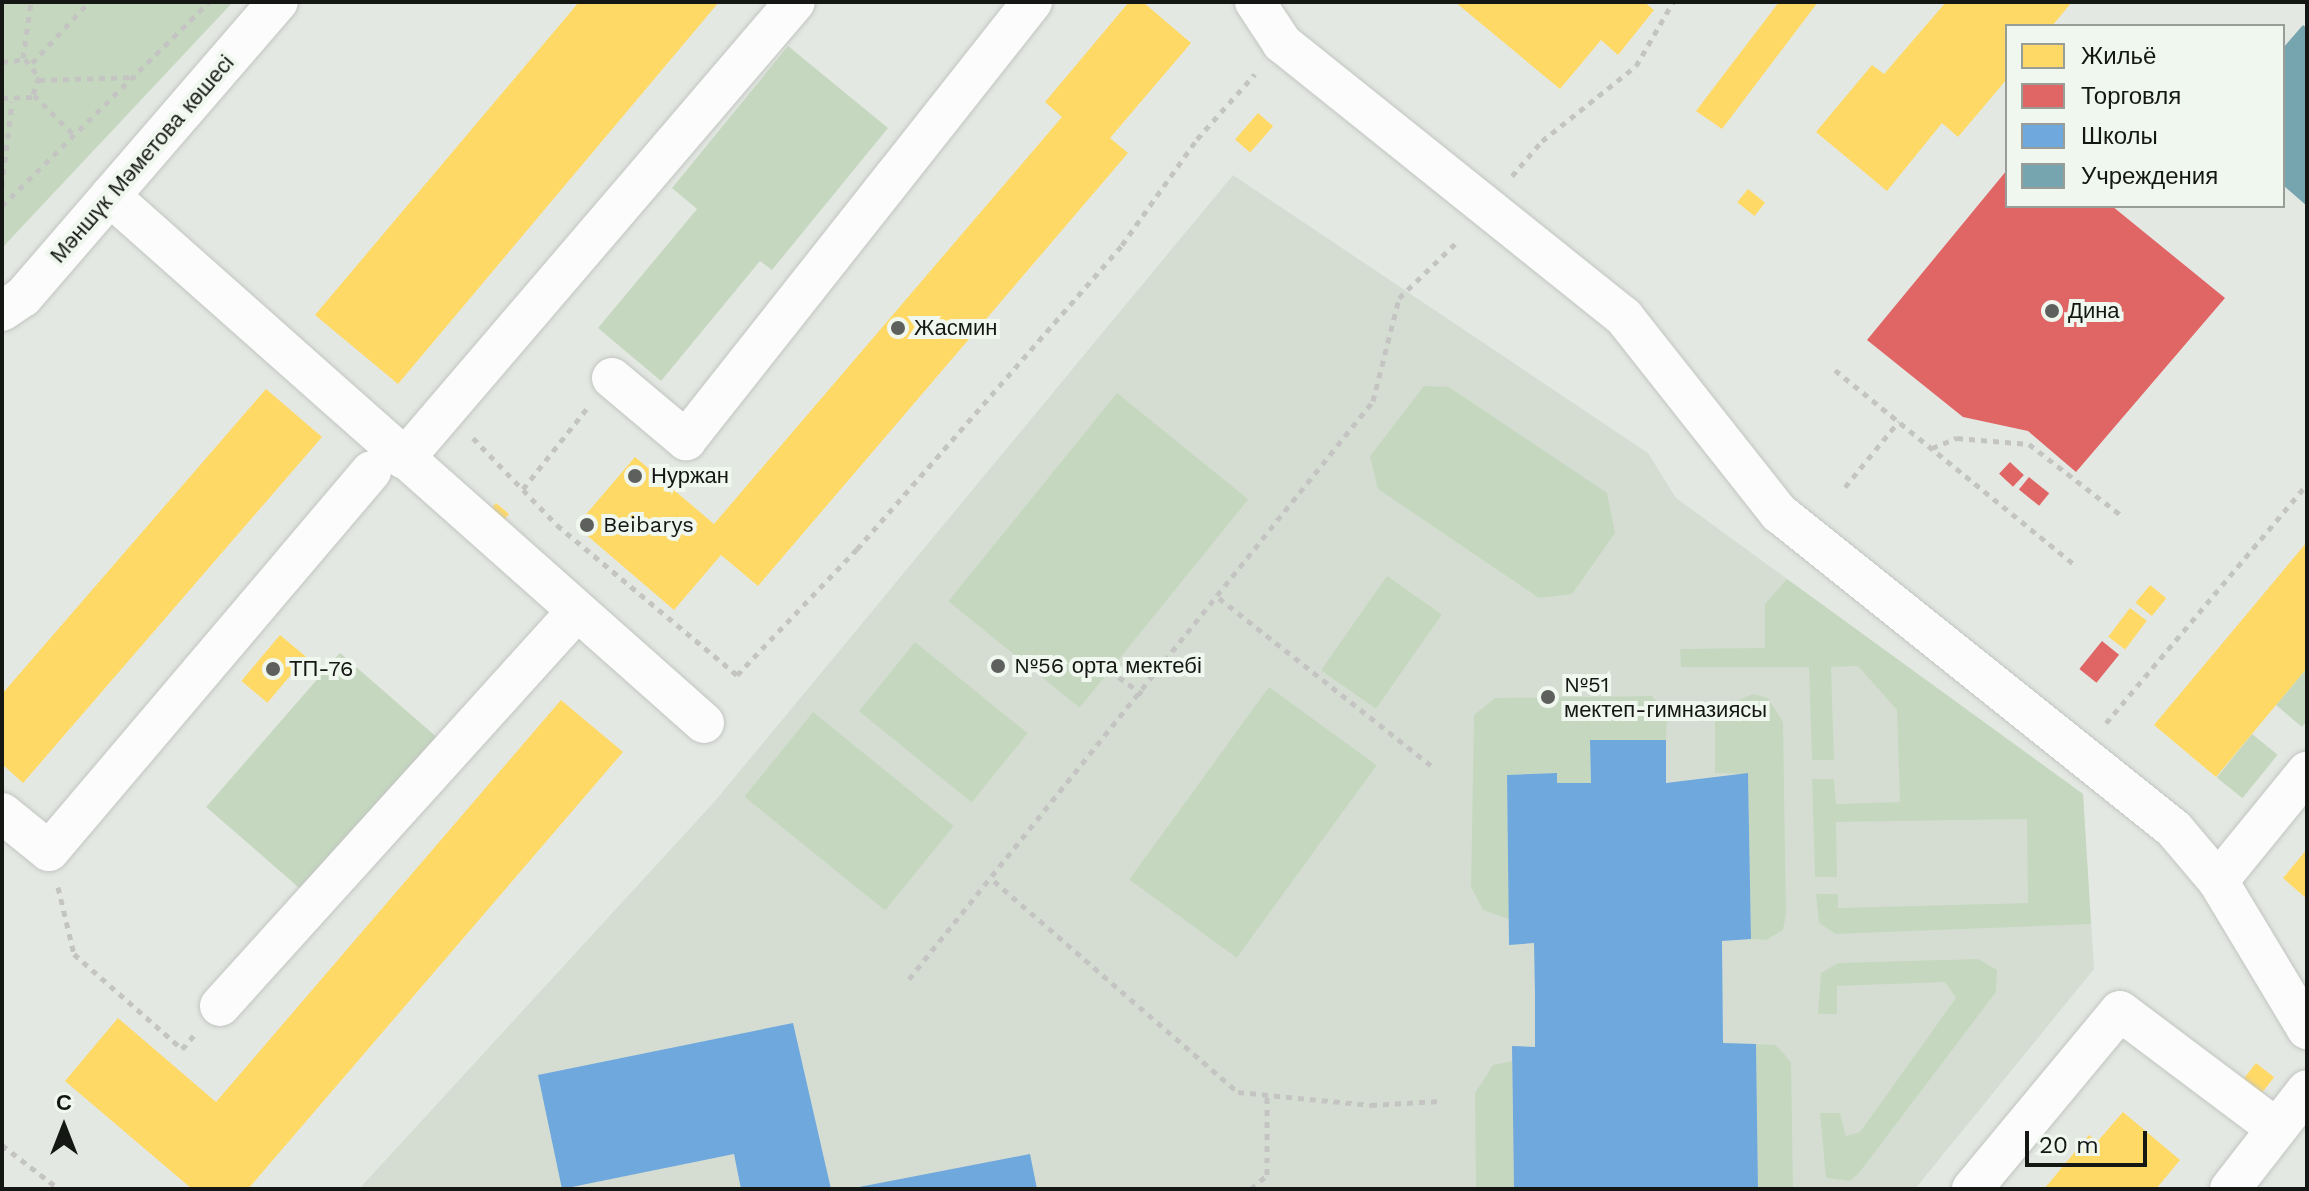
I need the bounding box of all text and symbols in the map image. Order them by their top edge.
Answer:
legend [2005,24,2285,208]
text: Жильё [2081,42,2156,70]
street label: Мәншүк Мәметова көшесі [45,50,239,268]
text: Торговля [2081,82,2181,110]
text: Школы [2081,122,2158,150]
text: Учреждения [2081,162,2218,190]
place label: Дина [2068,298,2120,324]
marker: Дина [2043,302,2061,320]
place label: Жасмин [914,315,997,341]
marker: Жасмин [889,319,907,337]
place label: Нуржан [651,463,729,489]
marker: Нуржан [626,467,644,485]
place label: Beibarys [603,512,694,538]
marker: Beibarys [578,516,596,534]
place label: №56 орта мектебі [1014,653,1202,679]
place label: ТП-76 [289,656,353,682]
marker: №56 орта мектебі [989,657,1007,675]
marker: ТП-76 [264,660,282,678]
place label: №51 мектеп-гимназиясы [1564,671,1767,722]
marker: №51 мектеп-гимназиясы [1539,688,1557,706]
north arrow [24,1087,104,1167]
text: С [56,1090,72,1115]
scale bar [2029,1115,2151,1165]
text: 20 m [2039,1131,2099,1159]

